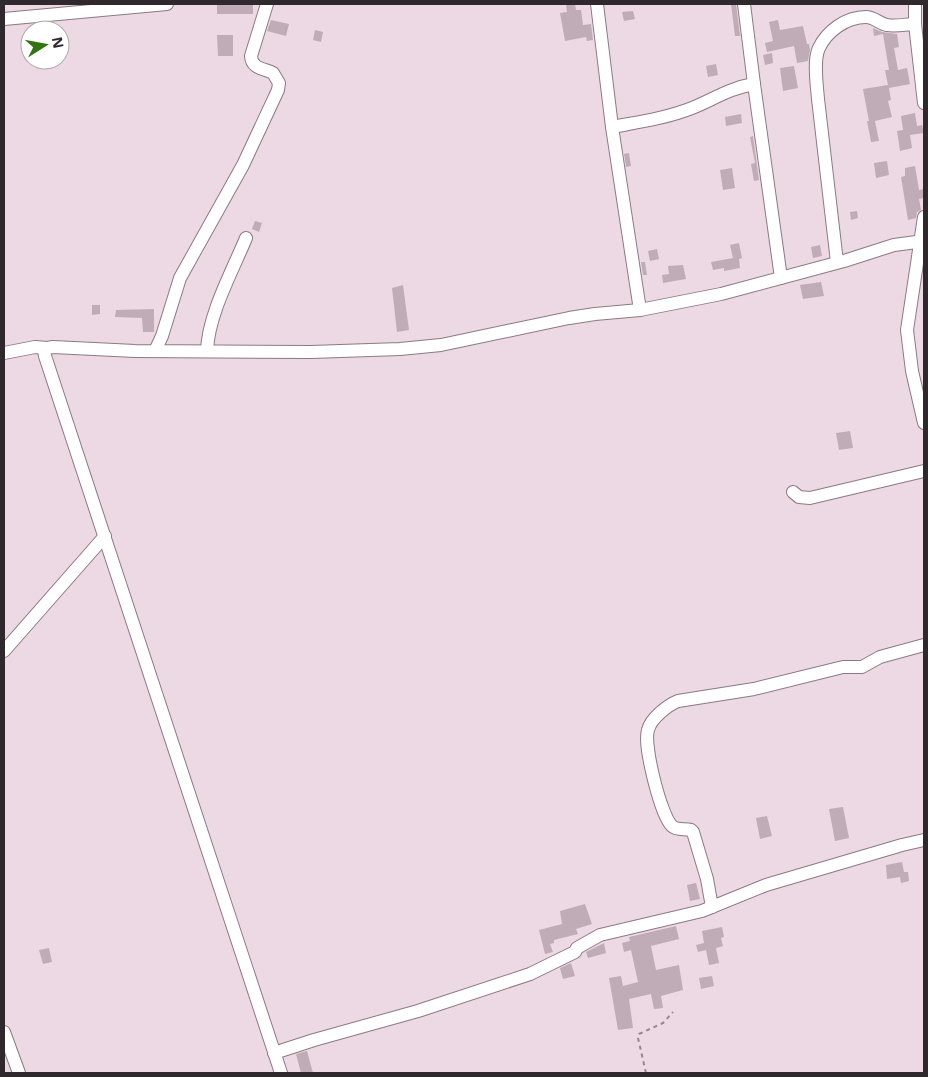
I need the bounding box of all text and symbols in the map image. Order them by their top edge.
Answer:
north arrow [20,20,70,70]
text: N [48,35,69,50]

